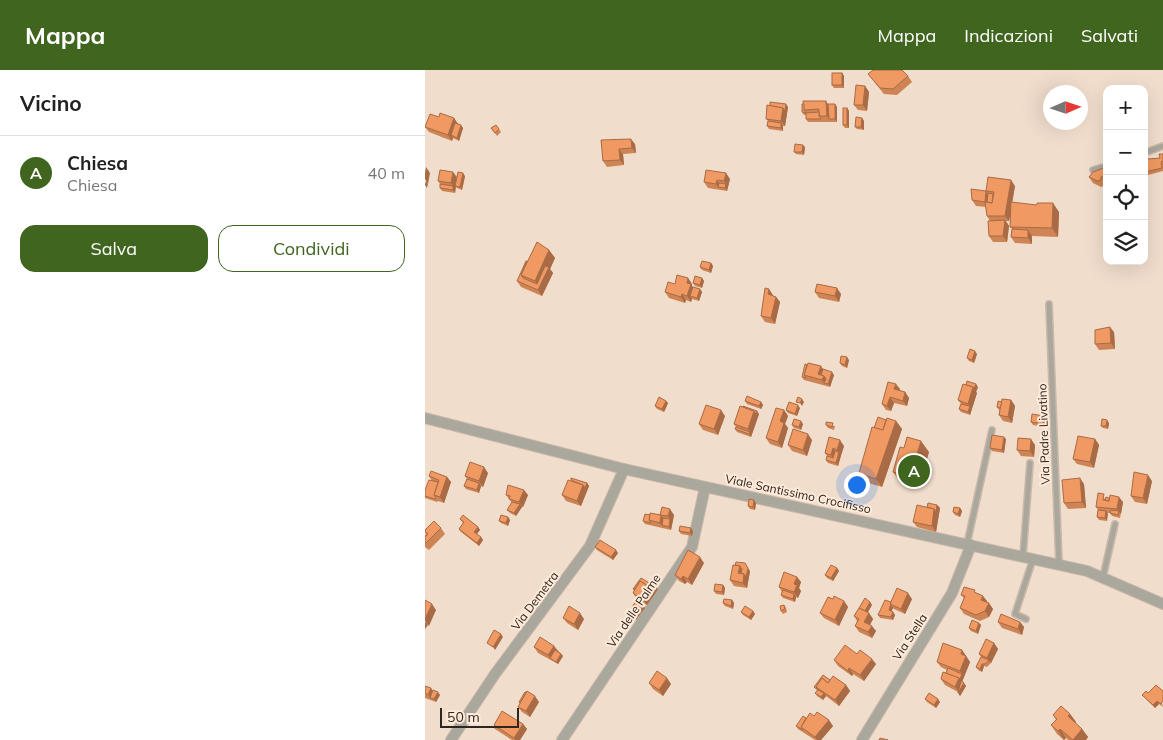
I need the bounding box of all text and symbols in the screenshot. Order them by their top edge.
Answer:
text: Mappa [25,20,105,50]
text: Mappa [878,24,936,47]
text: Indicazioni [964,24,1053,47]
text: Salvati [1081,24,1138,47]
north arrow [1043,85,1088,130]
map controls [1103,85,1148,265]
button: + [1103,85,1148,130]
text: Vicino [20,90,82,116]
button: − [1103,130,1148,175]
text: Chiesa [67,151,128,175]
text: A [30,163,42,183]
text: 40 m [368,163,405,183]
text: Chiesa [67,175,117,195]
button: locate [1103,175,1148,220]
button: layers [1103,220,1148,265]
button: Salva [20,225,208,272]
button: Condividi [218,225,405,272]
street label: Via Padre Livatino [1034,383,1053,485]
pin: A [898,452,930,490]
street label: Viale Santissimo Crocifisso [724,471,873,516]
your location [844,472,870,498]
street label: Via Demetra [508,568,562,633]
street label: Via delle Palme [604,571,664,650]
street label: Via Stella [889,611,930,663]
scale bar [440,705,519,728]
text: 50 m [447,708,480,726]

